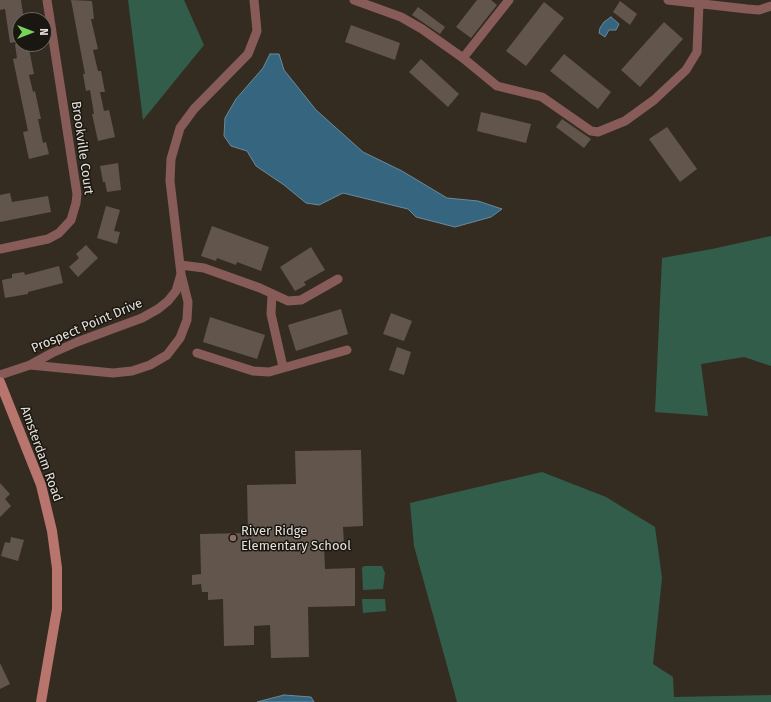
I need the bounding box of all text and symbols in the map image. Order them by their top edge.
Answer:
north arrow [12,12,52,52]
text: N [37,28,50,36]
street label: Brookville Court [68,100,96,196]
street label: Prospect Point Drive [29,295,145,357]
street label: Amsterdam Road [17,404,65,504]
place label: River Ridge Elementary School [241,523,351,554]
marker: River Ridge Elementary School [228,533,238,543]

